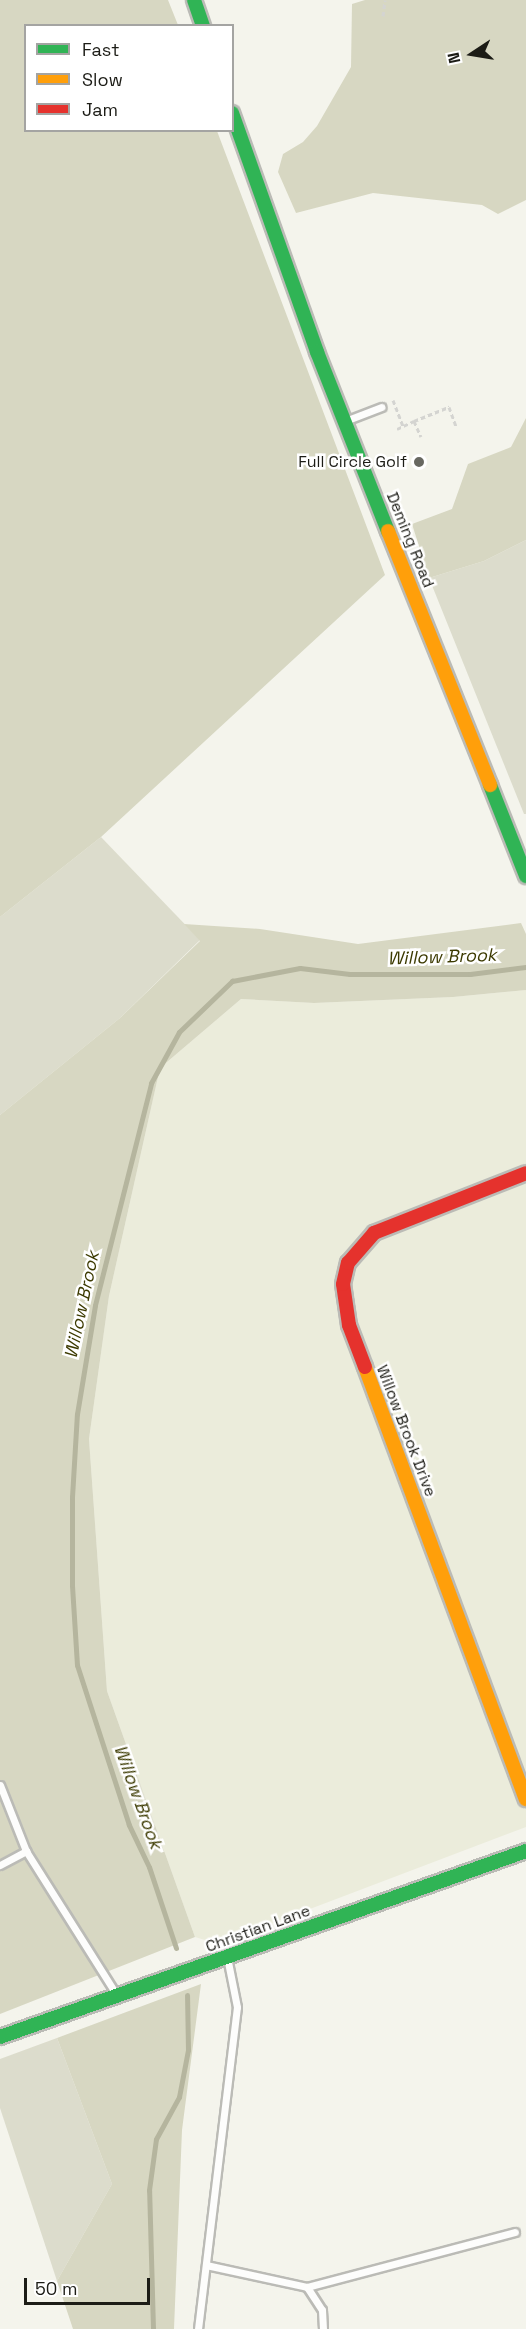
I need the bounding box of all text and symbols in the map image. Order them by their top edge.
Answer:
legend [24,24,234,132]
north arrow [442,24,502,84]
text: Fast [82,38,119,61]
text: N [443,50,465,65]
text: Slow [82,68,123,91]
text: Jam [82,98,118,121]
place label: Full Circle Golf [298,452,407,472]
marker: Full Circle Golf [412,455,426,469]
street label: Deming Road [382,489,438,591]
water label: Willow Brook [387,944,497,970]
water label: Willow Brook [60,1249,104,1361]
street label: Willow Brook Drive [372,1362,440,1500]
water label: Willow Brook [109,1742,167,1852]
street label: Christian Lane [203,1901,313,1957]
scale bar [27,2266,153,2304]
text: 50 m [35,2277,77,2300]

